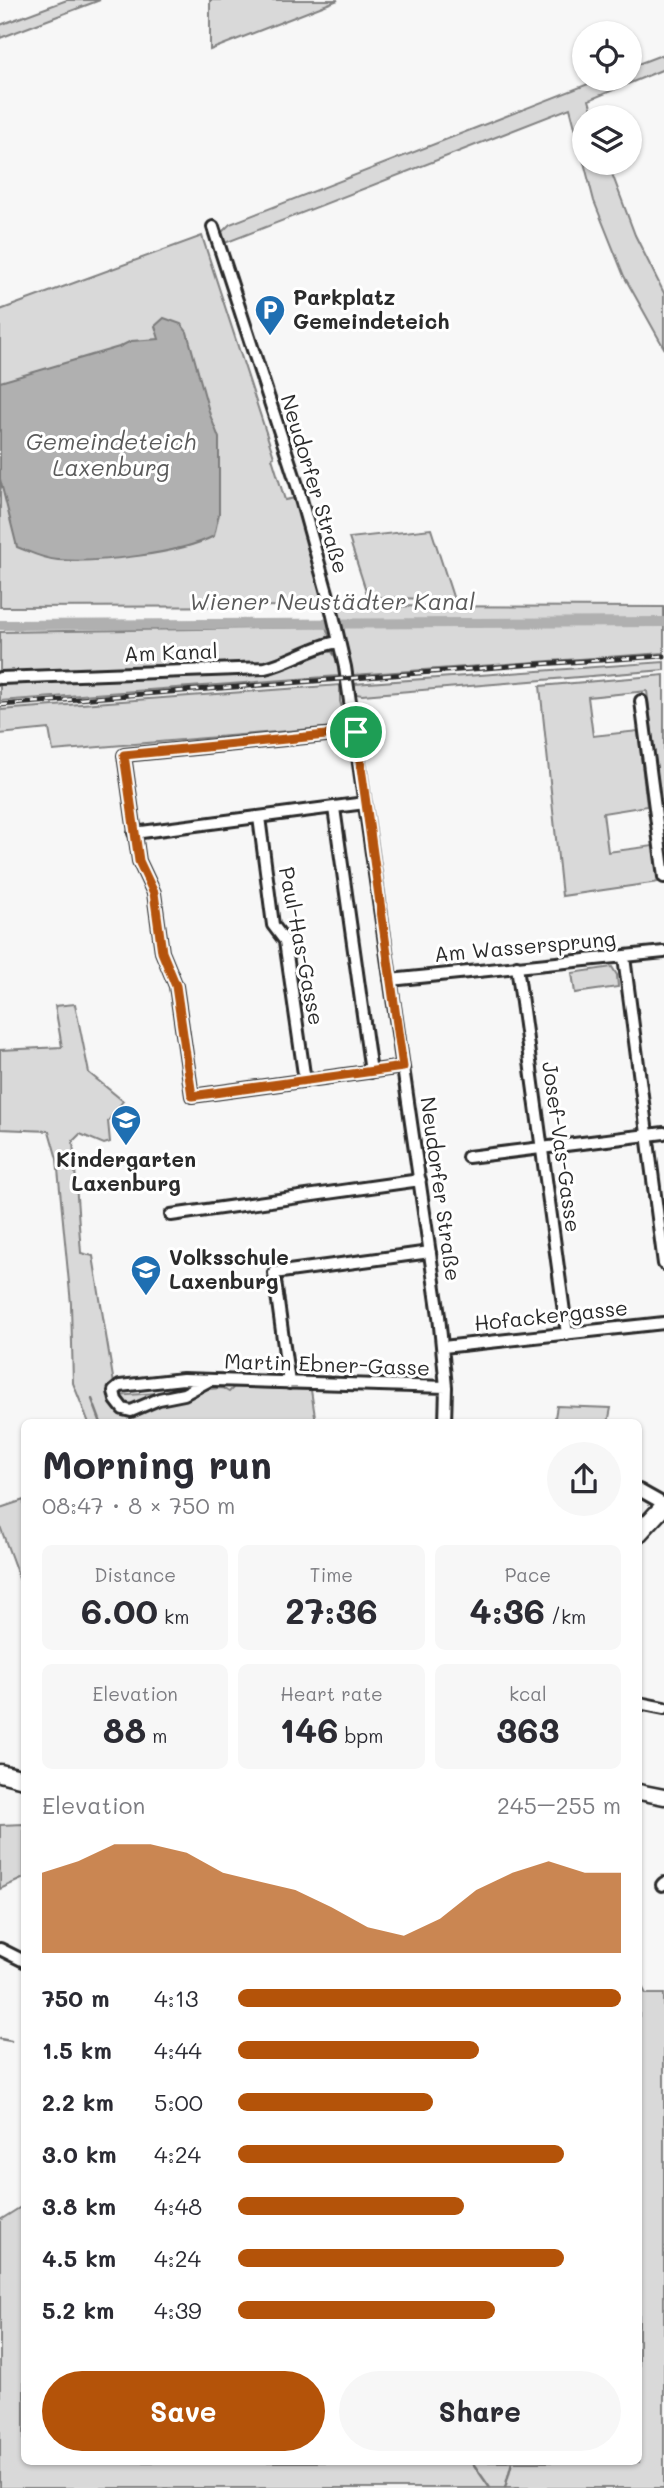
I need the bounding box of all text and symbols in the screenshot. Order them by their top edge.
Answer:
map controls [572,21,642,175]
button: locate [572,21,642,91]
button: layers [572,105,642,175]
place label: Parkplatz Gemeindeteich [293,283,450,334]
parking icon: Parkplatz Gemeindeteich [253,293,287,337]
street label: Neudorfer Straße [275,391,355,576]
water label: Gemeindeteich Laxenburg [26,426,196,482]
water label: Wiener Neustädter Kanal [189,586,475,616]
street label: Am Kanal [124,636,218,667]
pin [326,702,386,762]
icon: arrive [337,713,375,751]
street label: Paul-Has-Gasse [274,864,331,1027]
street label: Am Wassersprung [433,924,617,967]
street label: Josef-Vas-Gasse [537,1060,588,1234]
street label: Neudorfer Straße [415,1095,468,1283]
school or university icon: Kindergarten Laxenburg [109,1103,143,1147]
place label: Kindergarten Laxenburg [56,1145,196,1196]
place label: Volksschule Laxenburg [169,1243,289,1294]
school or university icon: Volksschule Laxenburg [129,1253,163,1297]
street label: Hofackergasse [473,1293,629,1336]
street label: Martin Ebner-Gasse [224,1346,430,1381]
text: Morning run [42,1439,272,1489]
button: share [547,1442,621,1516]
text: 08:47 · 8 × 750 m [42,1490,235,1520]
text: Distance [94,1562,176,1587]
text: Time [310,1562,353,1587]
text: Pace [505,1562,551,1587]
text: 6.00 [81,1587,158,1633]
text: 27:36 [285,1587,378,1633]
text: 4:36 [469,1587,545,1633]
text: km [158,1604,189,1629]
text: /km [545,1604,586,1629]
text: Elevation [93,1681,178,1706]
text: Heart rate [280,1681,383,1706]
text: kcal [509,1681,547,1706]
text: 88 [103,1706,146,1752]
text: 146 [280,1706,338,1752]
text: 363 [496,1706,559,1752]
text: m [146,1723,167,1748]
text: bpm [338,1723,383,1748]
text: Elevation [42,1790,145,1820]
text: 245–255 m [497,1790,621,1820]
text: 750 m [42,1983,110,2013]
text: 4:13 [154,1983,198,2013]
text: 1.5 km [42,2035,112,2065]
text: 4:44 [154,2035,202,2065]
text: 2.2 km [42,2087,114,2117]
text: 5:00 [154,2087,203,2117]
text: 3.0 km [42,2139,117,2169]
text: 4:24 [154,2139,201,2169]
text: 3.8 km [42,2191,116,2221]
text: 4:48 [154,2191,202,2221]
text: 4.5 km [42,2243,116,2273]
text: 4:24 [154,2243,201,2273]
text: 5.2 km [42,2295,114,2325]
text: 4:39 [154,2295,202,2325]
button: Save [42,2371,325,2451]
button: Share [339,2371,621,2451]

